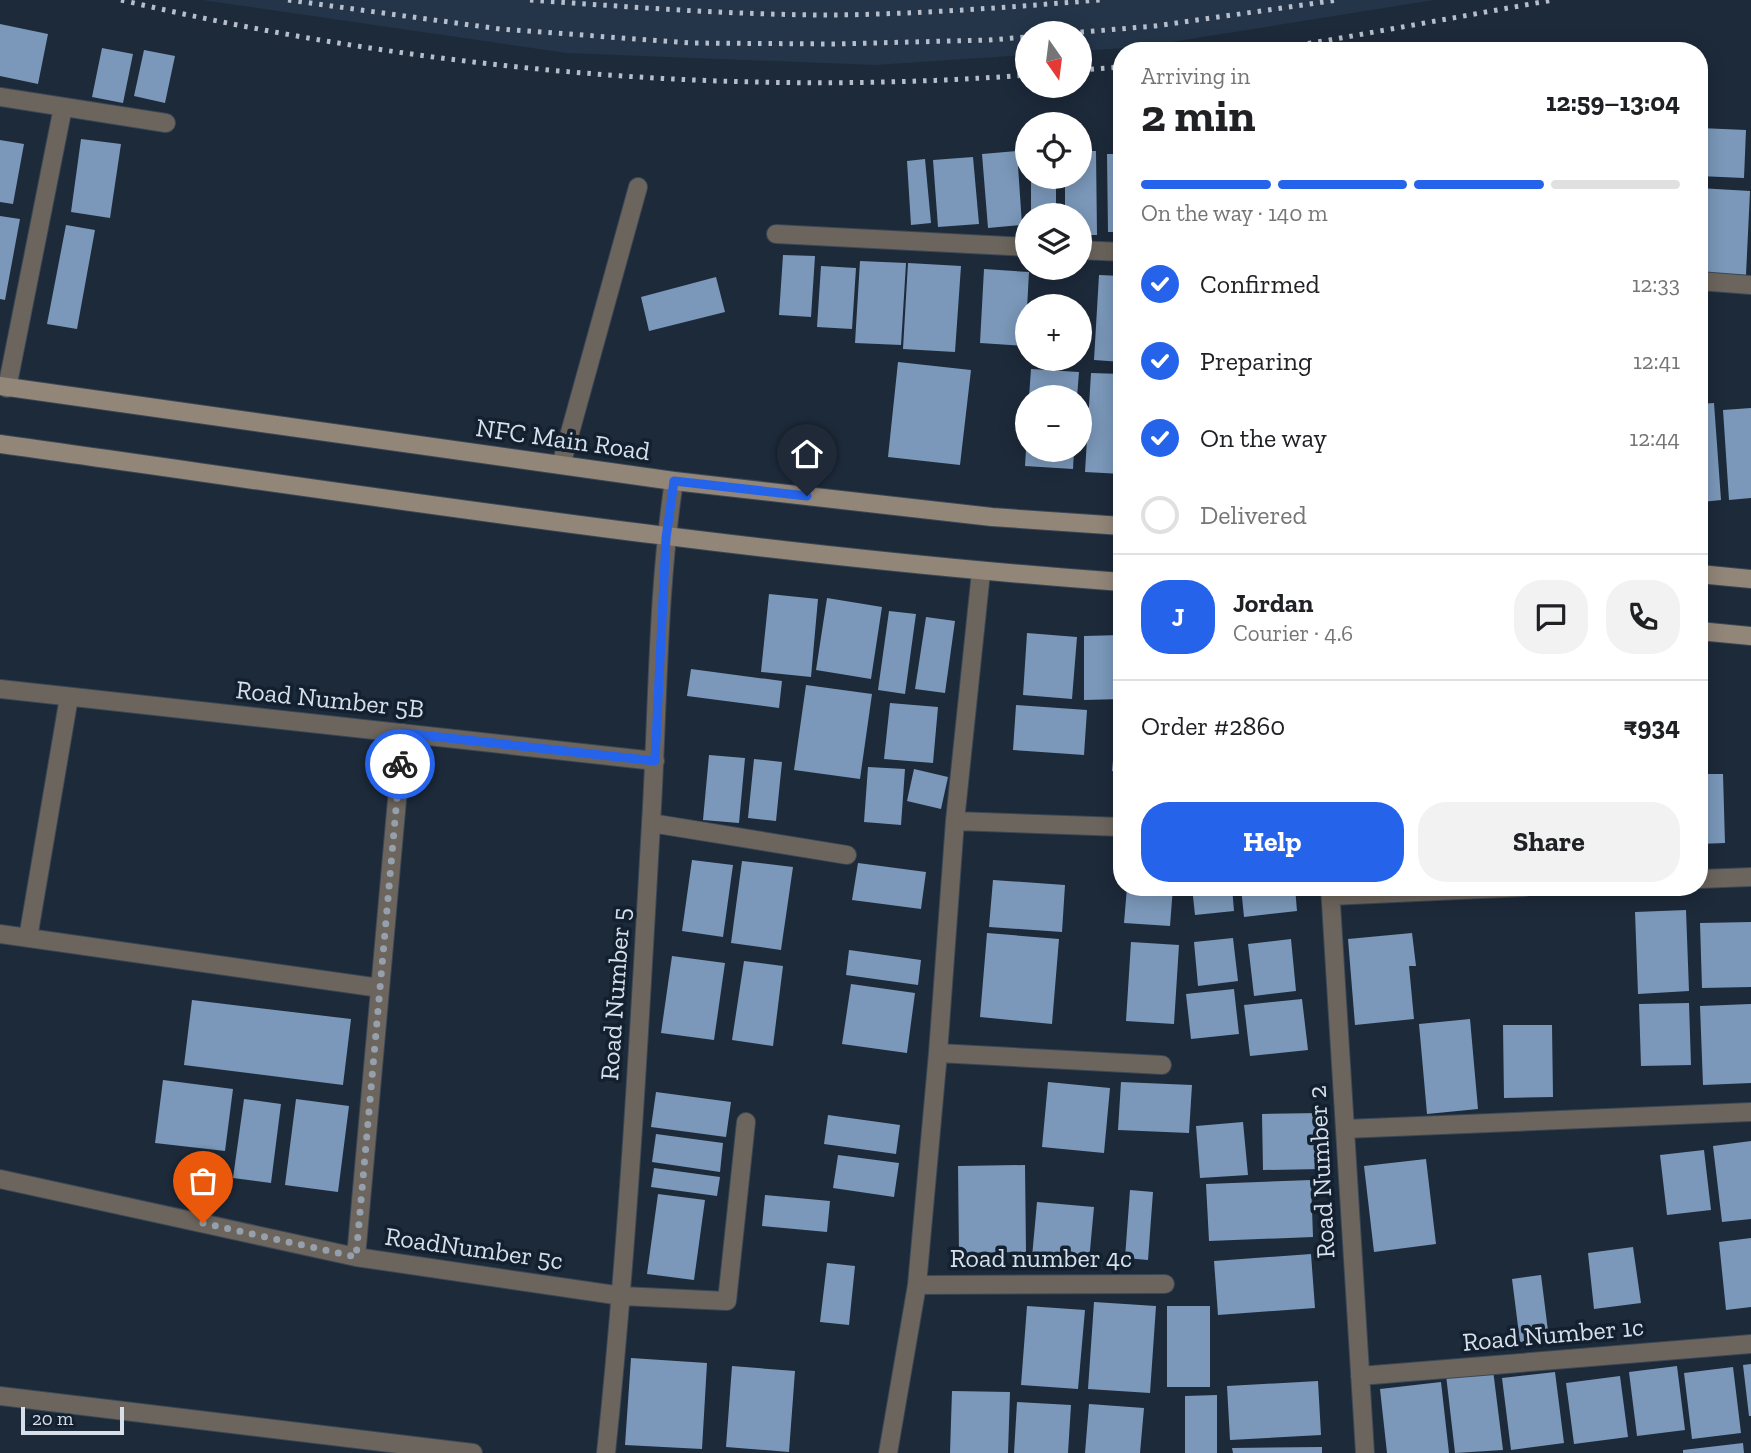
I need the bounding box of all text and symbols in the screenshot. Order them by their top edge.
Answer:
north arrow [1015,21,1092,98]
map controls [1015,21,1092,462]
text: Arriving in [1141,62,1250,90]
text: 12:59–13:04 [1546,86,1680,118]
text: 2 min [1141,88,1256,143]
button: locate [1015,112,1092,189]
text: On the way · 140 m [1141,199,1328,227]
button: layers [1015,203,1092,280]
icon: check [1141,265,1179,303]
text: Confirmed [1200,268,1320,300]
text: 12:33 [1632,270,1680,298]
button: + [1015,294,1092,371]
icon: check [1141,342,1179,380]
text: Preparing [1200,345,1312,377]
text: 12:41 [1633,347,1680,375]
button: − [1015,385,1092,462]
street label: NFC Main Road [474,411,652,467]
icon: check [1141,419,1179,457]
text: On the way [1200,422,1327,454]
pin [777,424,837,496]
text: 12:44 [1629,424,1680,452]
icon: home [788,435,826,473]
text: Delivered [1200,499,1307,531]
button: chat [1514,580,1588,654]
button: phone [1606,580,1680,654]
text: Jordan [1233,587,1313,619]
text: J [1172,601,1184,633]
text: Courier · 4.6 [1233,619,1353,647]
street label: Road Number 5B [234,673,426,725]
text: Order #2860 [1141,710,1285,742]
text: ₹934 [1623,710,1680,742]
courier [365,729,435,799]
icon: bike [381,745,419,783]
button: Help [1141,802,1404,882]
button: Share [1418,802,1680,882]
street label: Road Number 5 [593,906,637,1082]
street label: Road Number 2 [1300,1085,1342,1259]
pin [173,1151,233,1223]
icon: bag [184,1162,222,1200]
street label: RoadNumber 5c [383,1220,565,1276]
street label: Road number 4c [950,1242,1132,1274]
street label: Road Number 1c [1461,1310,1645,1358]
scale bar [21,1404,124,1436]
text: 20 m [32,1407,73,1430]

